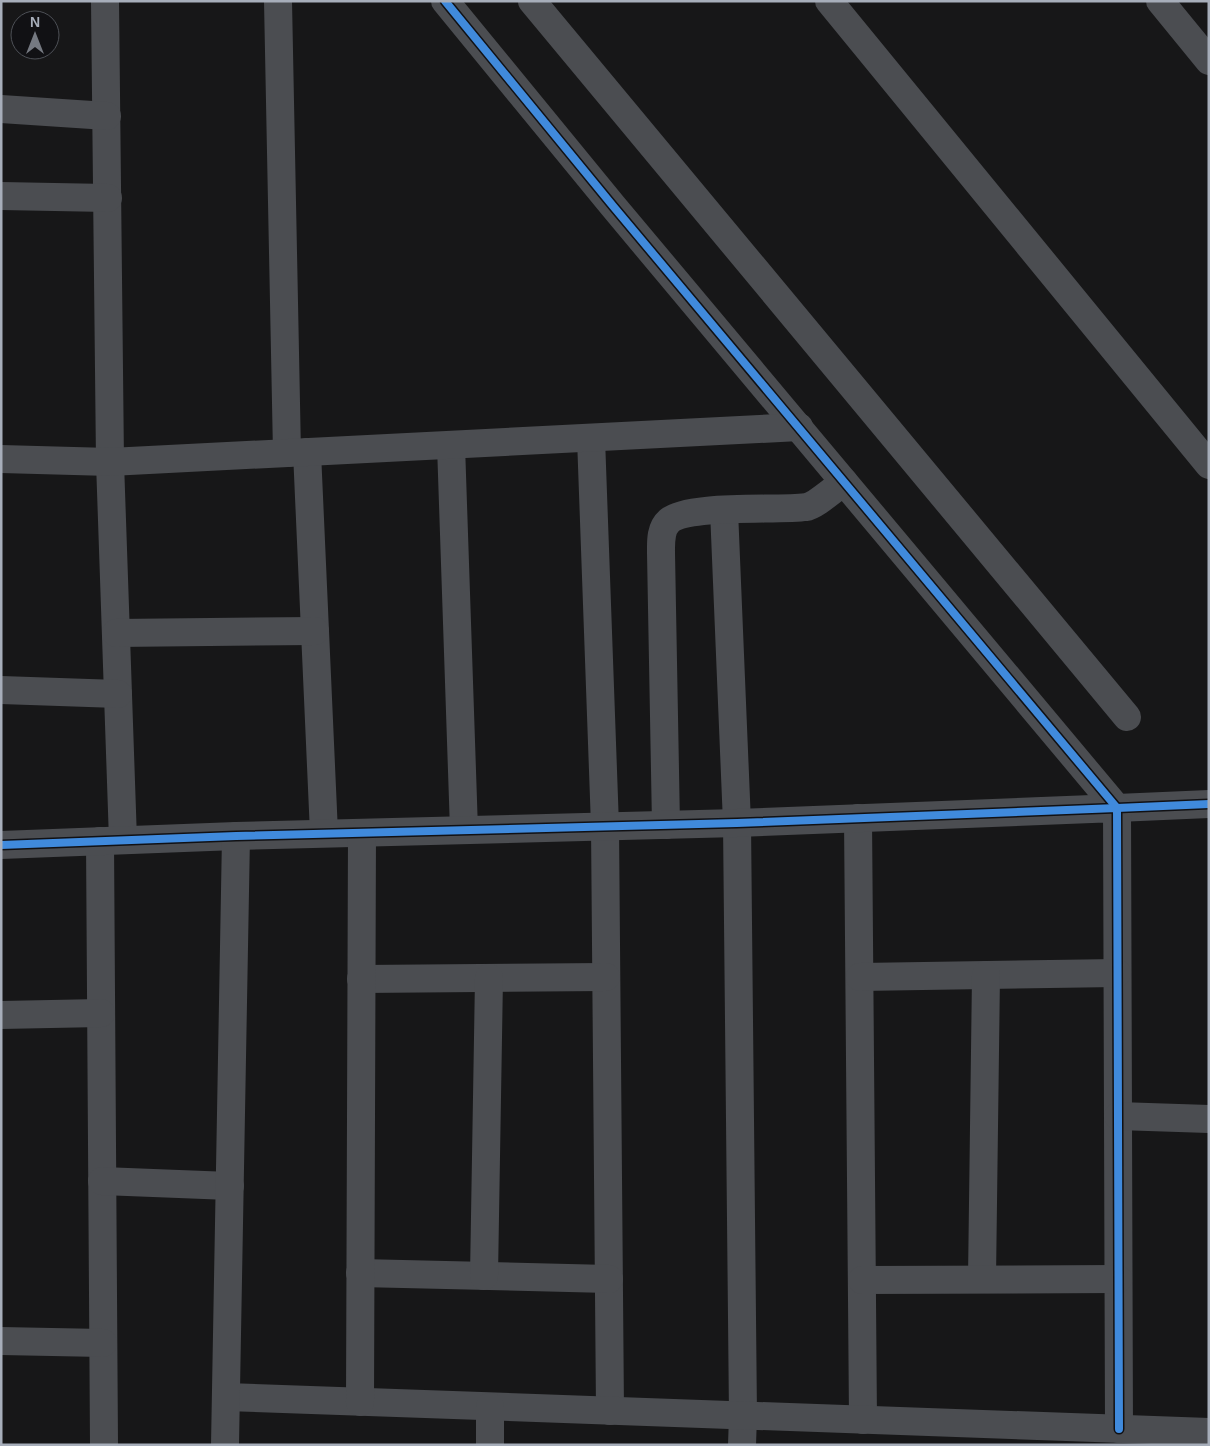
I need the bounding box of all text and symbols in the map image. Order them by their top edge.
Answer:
north arrow [10,10,60,60]
text: N [30,14,40,30]

